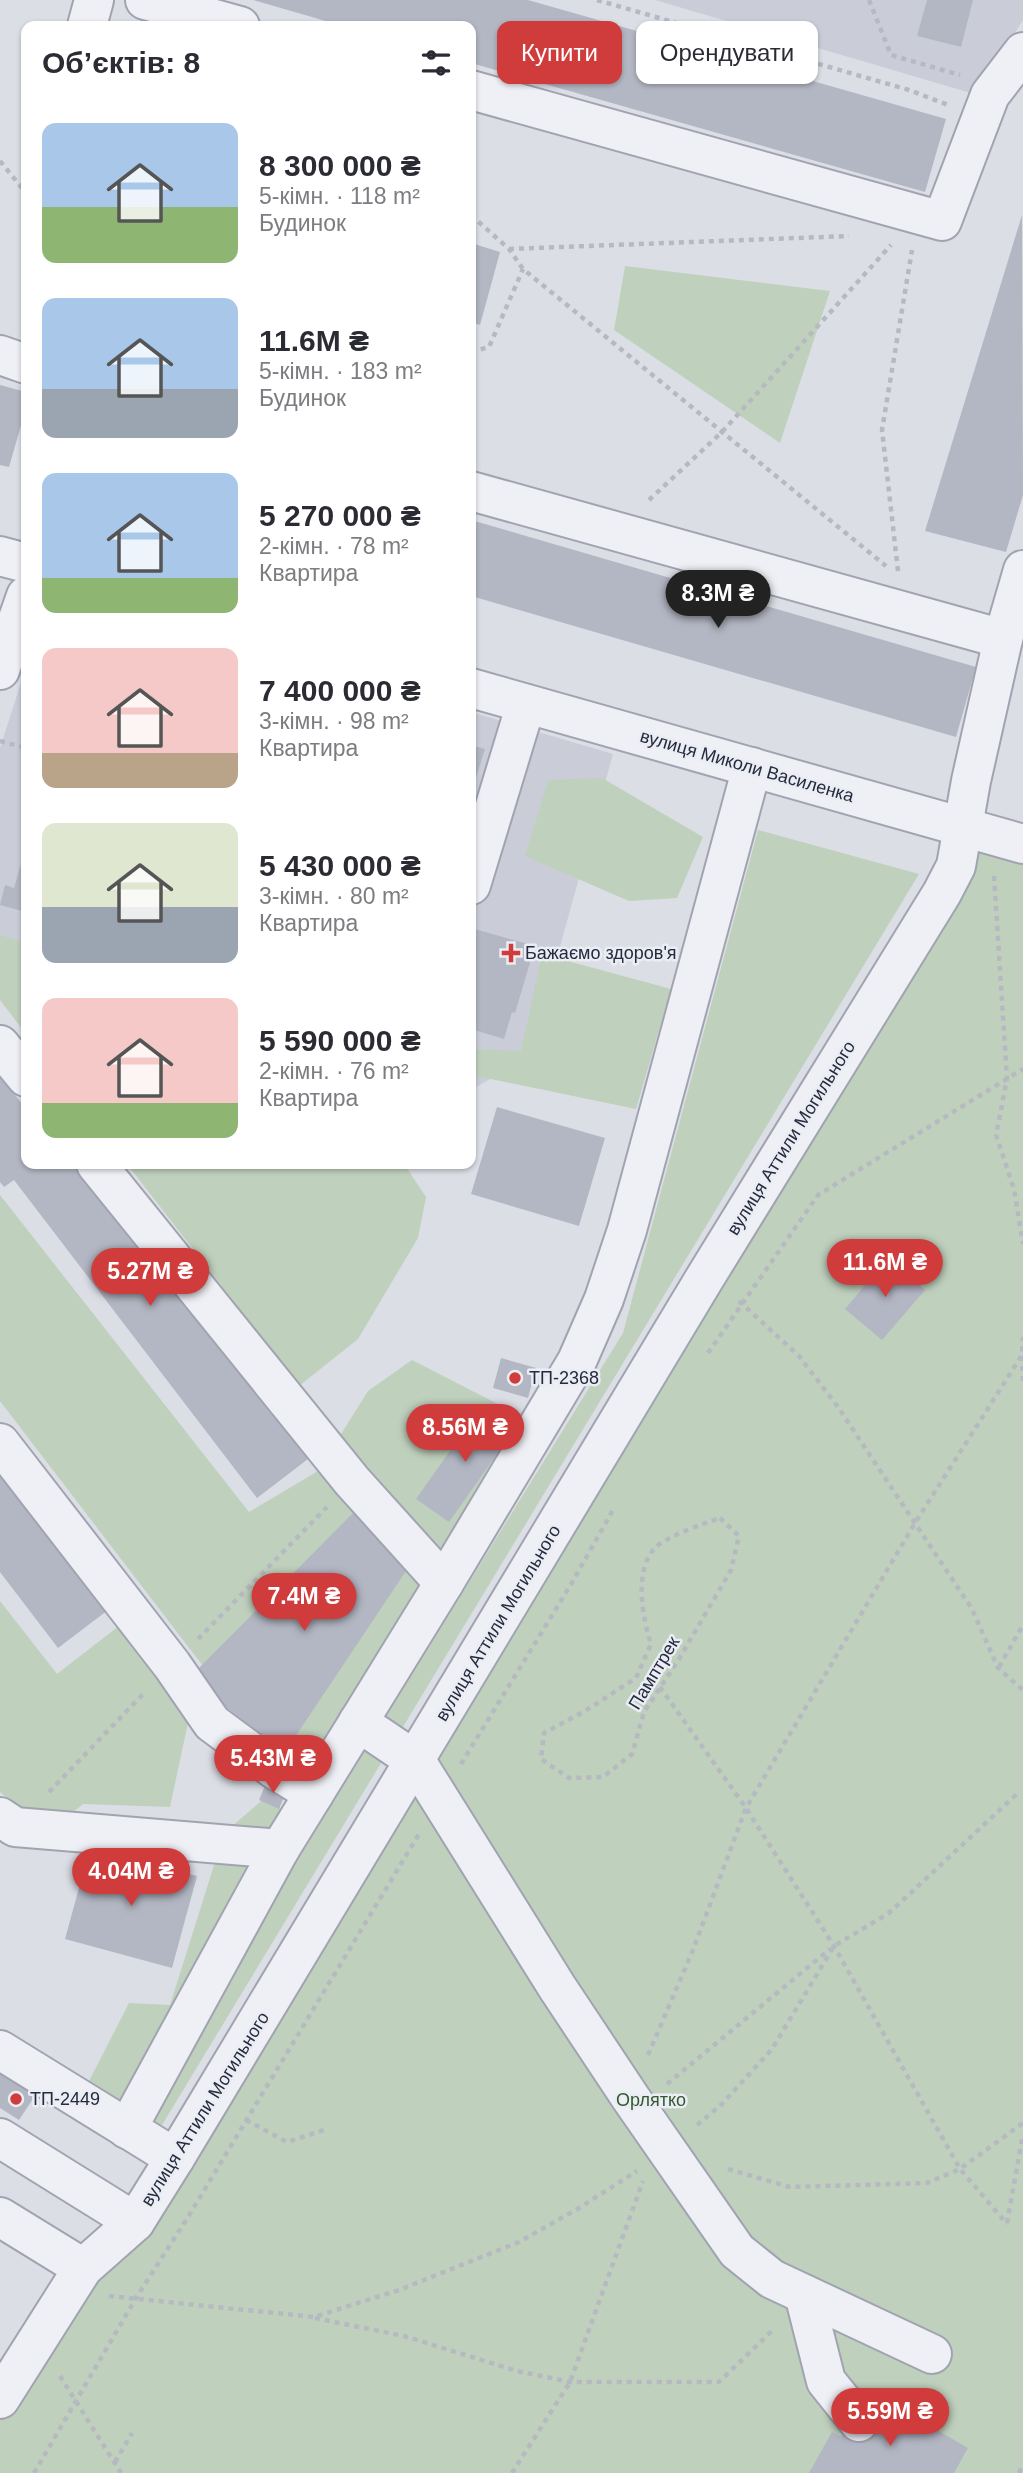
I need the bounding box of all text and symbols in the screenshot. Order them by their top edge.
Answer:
chip: Купити [497,21,622,84]
chip: Орендувати [636,21,818,84]
icon: filters [417,44,455,82]
text: Об’єктів: 8 [42,46,200,79]
text: 8 300 000 ₴ [259,149,421,182]
icon: home [98,151,182,235]
text: 5-кімн. · 118 m² [259,183,420,209]
text: Будинок [259,210,346,236]
text: 11.6M ₴ [259,324,369,357]
icon: home [98,326,182,410]
text: 5-кімн. · 183 m² [259,358,422,384]
text: Будинок [259,385,346,411]
text: 5 270 000 ₴ [259,499,421,532]
icon: home [98,501,182,585]
text: 2-кімн. · 78 m² [259,533,409,559]
text: Квартира [259,560,358,586]
pin: 8.3M ₴ [661,570,775,630]
text: 8.3M ₴ [682,580,754,606]
text: 7 400 000 ₴ [259,674,421,707]
icon: home [98,676,182,760]
text: 3-кімн. · 98 m² [259,708,409,734]
street label: вулиця Миколи Василенка [638,726,857,806]
text: Квартира [259,735,358,761]
text: 5 430 000 ₴ [259,849,421,882]
icon: home [98,851,182,935]
text: 3-кімн. · 80 m² [259,883,409,909]
text: Квартира [259,910,358,936]
place label: Бажаємо здоров'я [525,943,677,963]
marker: Бажаємо здоров'я [503,945,519,961]
text: 5 590 000 ₴ [259,1024,421,1057]
icon: home [98,1026,182,1110]
street label: вулиця Аттили Могильного [723,1037,859,1239]
text: 2-кімн. · 76 m² [259,1058,409,1084]
text: Квартира [259,1085,358,1111]
pin: 11.6M ₴ [820,1240,950,1299]
pin: 5.27M ₴ [85,1248,215,1308]
text: 11.6M ₴ [843,1249,927,1275]
text: 5.27M ₴ [107,1258,193,1284]
place label: ТП-2368 [529,1368,599,1388]
marker: ТП-2368 [507,1370,523,1386]
pin: 8.56M ₴ [400,1404,530,1464]
text: 8.56M ₴ [422,1414,508,1440]
street label: вулиця Аттили Могильного [431,1521,565,1725]
pin: 7.4M ₴ [247,1574,361,1633]
text: 7.4M ₴ [268,1583,340,1609]
street label: Памптрек [625,1633,684,1713]
pin: 5.43M ₴ [208,1736,338,1795]
text: 5.43M ₴ [230,1745,316,1771]
pin: 4.04M ₴ [66,1848,196,1908]
text: 4.04M ₴ [88,1858,174,1884]
street label: вулиця Аттили Могильного [137,2008,273,2210]
place label: ТП-2449 [30,2089,100,2109]
park label: Орлятко [616,2090,686,2110]
marker: ТП-2449 [8,2091,24,2107]
pin: 5.59M ₴ [825,2388,955,2448]
text: 5.59M ₴ [847,2398,933,2424]

